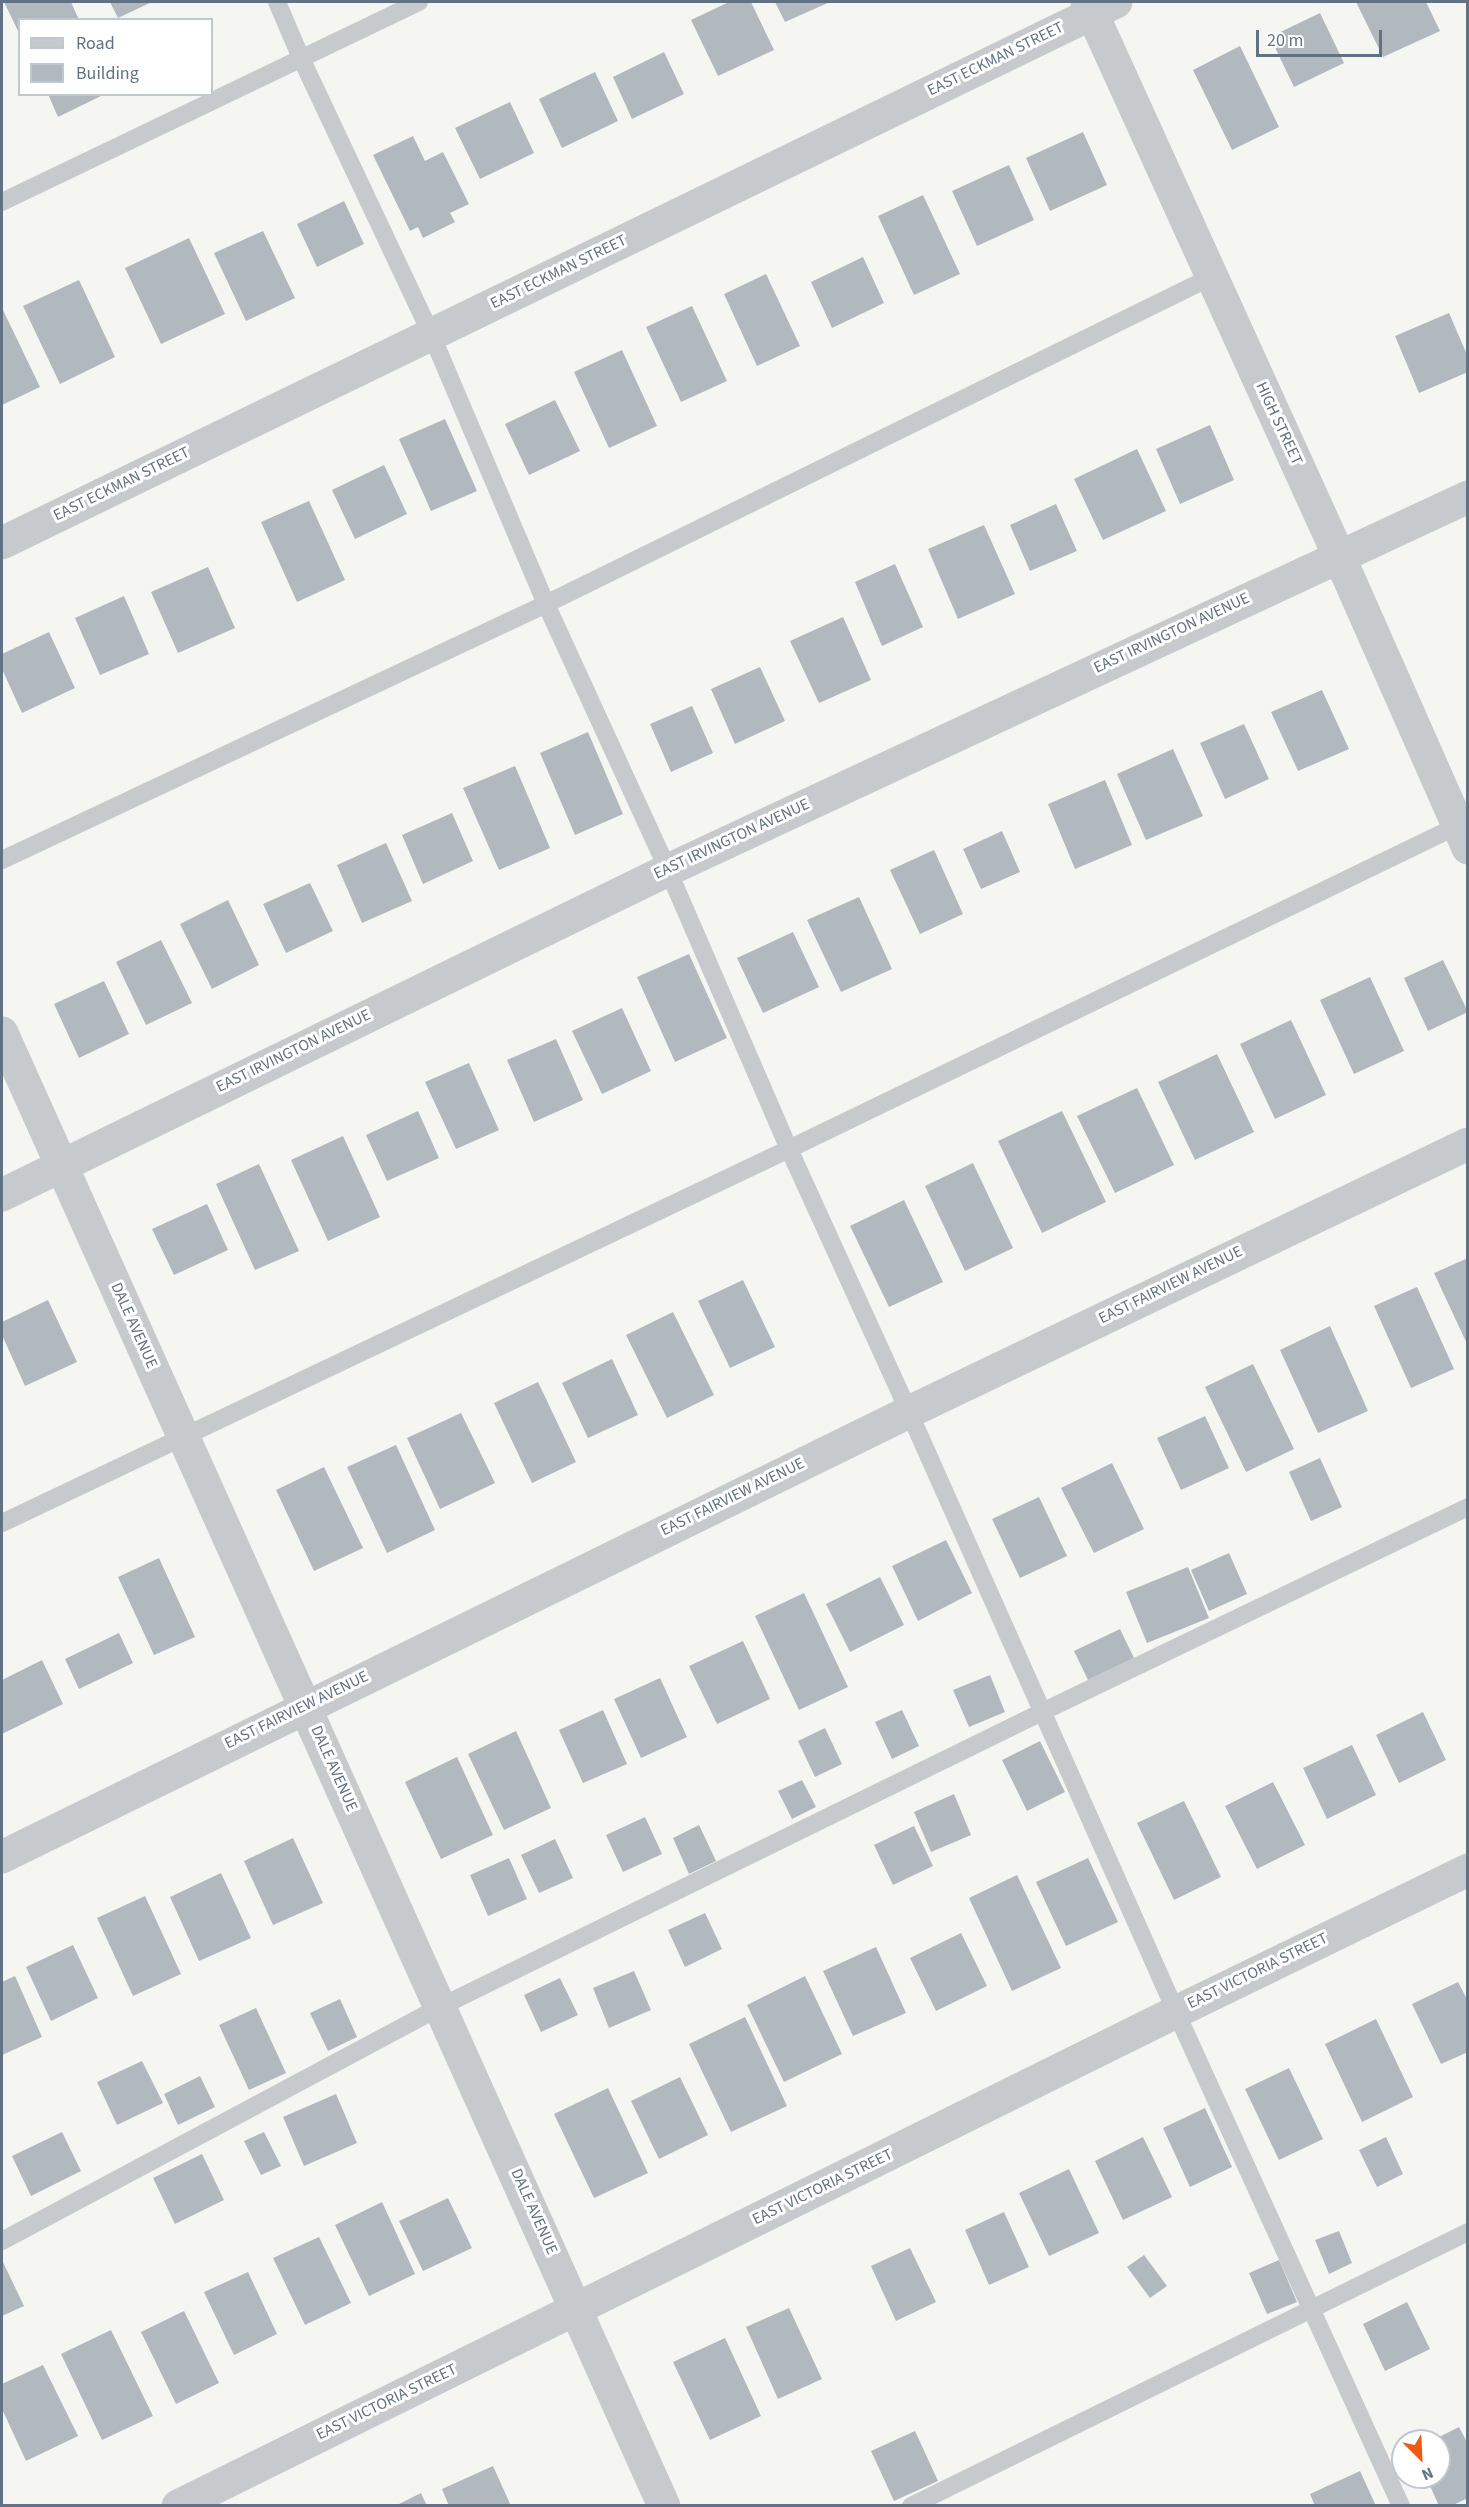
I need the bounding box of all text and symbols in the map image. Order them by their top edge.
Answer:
legend [18,18,213,96]
scale bar [1259,18,1385,56]
street label: EAST ECKMAN STREET [925,19,1067,101]
text: 20 m [1267,28,1303,53]
text: Road [76,31,115,56]
text: Building [76,61,139,86]
street label: EAST ECKMAN STREET [488,232,630,314]
street label: HIGH STREET [1250,379,1306,469]
street label: EAST ECKMAN STREET [51,444,193,526]
street label: EAST IRVINGTON AVENUE [1091,589,1253,679]
street label: EAST IRVINGTON AVENUE [651,795,813,885]
street label: EAST IRVINGTON AVENUE [214,1006,374,1098]
street label: EAST FAIRVIEW AVENUE [1096,1243,1246,1329]
street label: DALE AVENUE [106,1280,160,1372]
street label: EAST FAIRVIEW AVENUE [658,1455,808,1541]
street label: EAST FAIRVIEW AVENUE [222,1668,372,1754]
street label: DALE AVENUE [306,1723,360,1815]
street label: EAST VICTORIA STREET [1185,1930,1331,2014]
street label: EAST VICTORIA STREET [750,2146,896,2230]
street label: DALE AVENUE [506,2166,560,2258]
street label: EAST VICTORIA STREET [314,2361,460,2445]
north arrow [1391,2429,1451,2489]
text: N [1418,2461,1437,2486]

